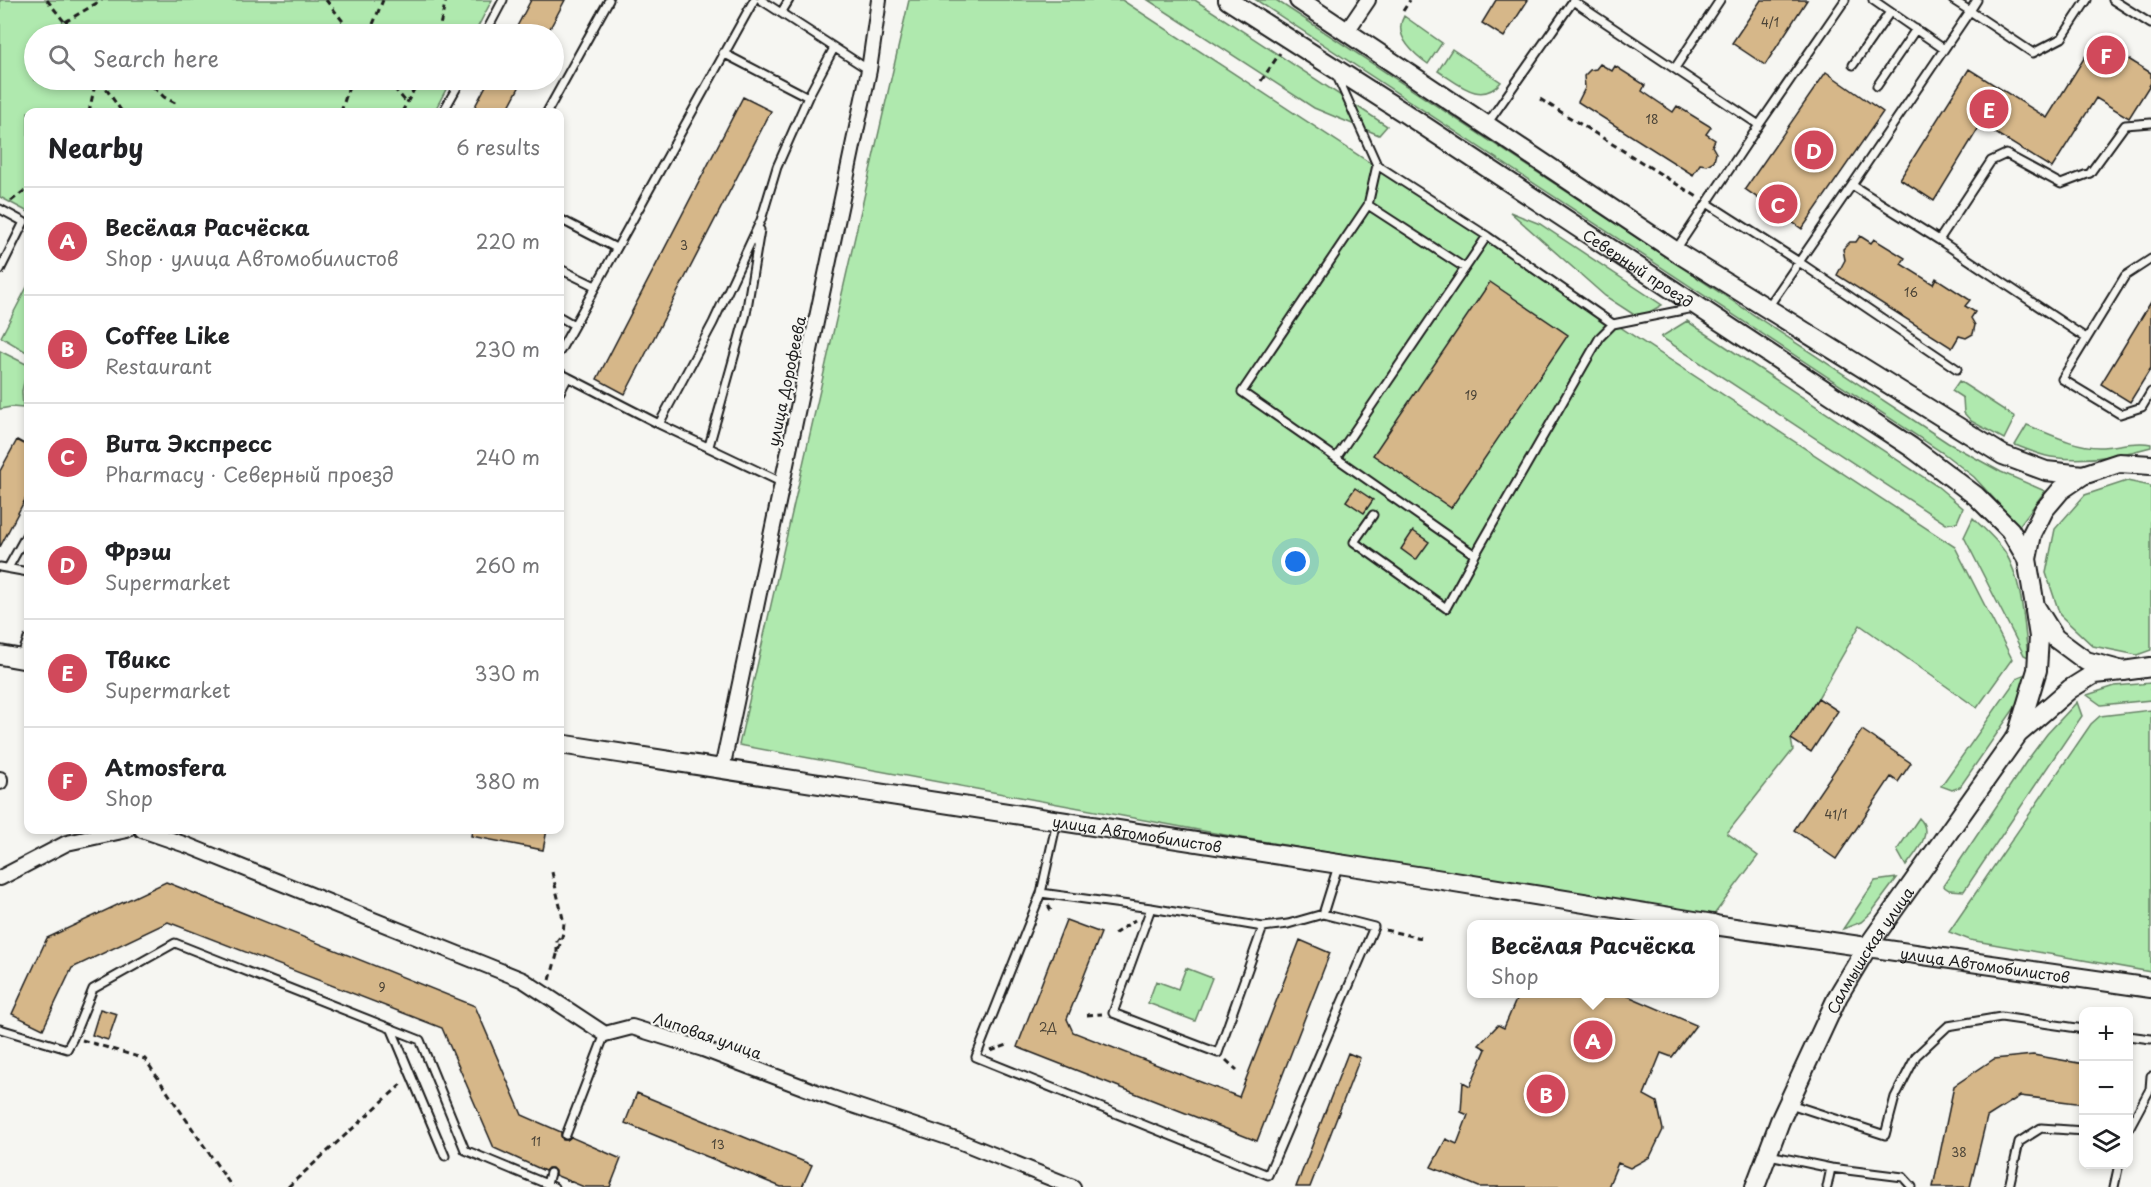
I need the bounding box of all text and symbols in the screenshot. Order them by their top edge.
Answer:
house number: 4/1 [1761,13,1779,31]
search box [24,24,564,90]
pin: F [2086,32,2126,78]
icon: search [45,41,78,74]
text: Search here [93,41,219,74]
pin: E [1970,86,2008,132]
house number: 18 [1646,110,1658,128]
text: Nearby [48,128,143,167]
pin: D [1794,128,1834,172]
text: 6 results [456,132,540,162]
pin: C [1758,182,1798,226]
text: Весёлая Расчёска [105,210,310,243]
street label: Северный проезд [1579,222,1698,312]
text: A [60,226,75,256]
text: 220 m [476,226,540,256]
house number: 3 [680,236,688,254]
text: Shop · улица Автомобилистов [105,243,398,273]
house number: 16 [1904,283,1918,301]
street label: улица Дорофеева [761,313,811,448]
text: Coffee Like [105,318,230,351]
text: B [61,334,74,364]
text: 230 m [475,334,540,364]
text: Restaurant [105,351,212,381]
house number: 19 [1465,386,1477,404]
text: Вита Экспресс [105,426,272,459]
text: C [60,442,75,472]
text: 240 m [475,442,540,472]
text: Pharmacy · Северный проезд [105,459,394,489]
text: Фрэш [105,534,171,567]
your location [1281,547,1310,576]
text: D [60,550,75,580]
text: 260 m [475,550,540,580]
text: Supermarket [105,567,231,597]
text: Твикс [105,642,171,675]
text: E [61,658,74,688]
text: 330 m [474,658,540,688]
text: Supermarket [105,675,231,705]
text: Atmosfera [105,750,226,783]
text: F [62,766,73,796]
text: 380 m [474,766,540,796]
text: Shop [105,783,153,813]
house number: 41/1 [1825,805,1847,823]
street label: улица Автомобилистов [1051,809,1224,857]
street label: Салмышская улица [1820,881,1919,1017]
popup [1467,920,1719,998]
text: Весёлая Расчёска [1491,928,1695,961]
street label: улица Автомобилистов [1899,941,2072,988]
text: Shop [1491,961,1539,991]
house number: 9 [378,978,386,996]
street label: Липовая улица [651,1006,766,1064]
map controls [2079,1007,2133,1169]
button: + [2079,1007,2133,1061]
house number: 2Д [1039,1018,1058,1036]
pin: A [1574,1018,1612,1062]
button: − [2079,1061,2133,1115]
pin: B [1526,1072,1566,1116]
button: layers [2079,1115,2133,1169]
house number: 11 [531,1132,541,1150]
house number: 13 [711,1135,725,1153]
house number: 38 [1951,1143,1967,1161]

